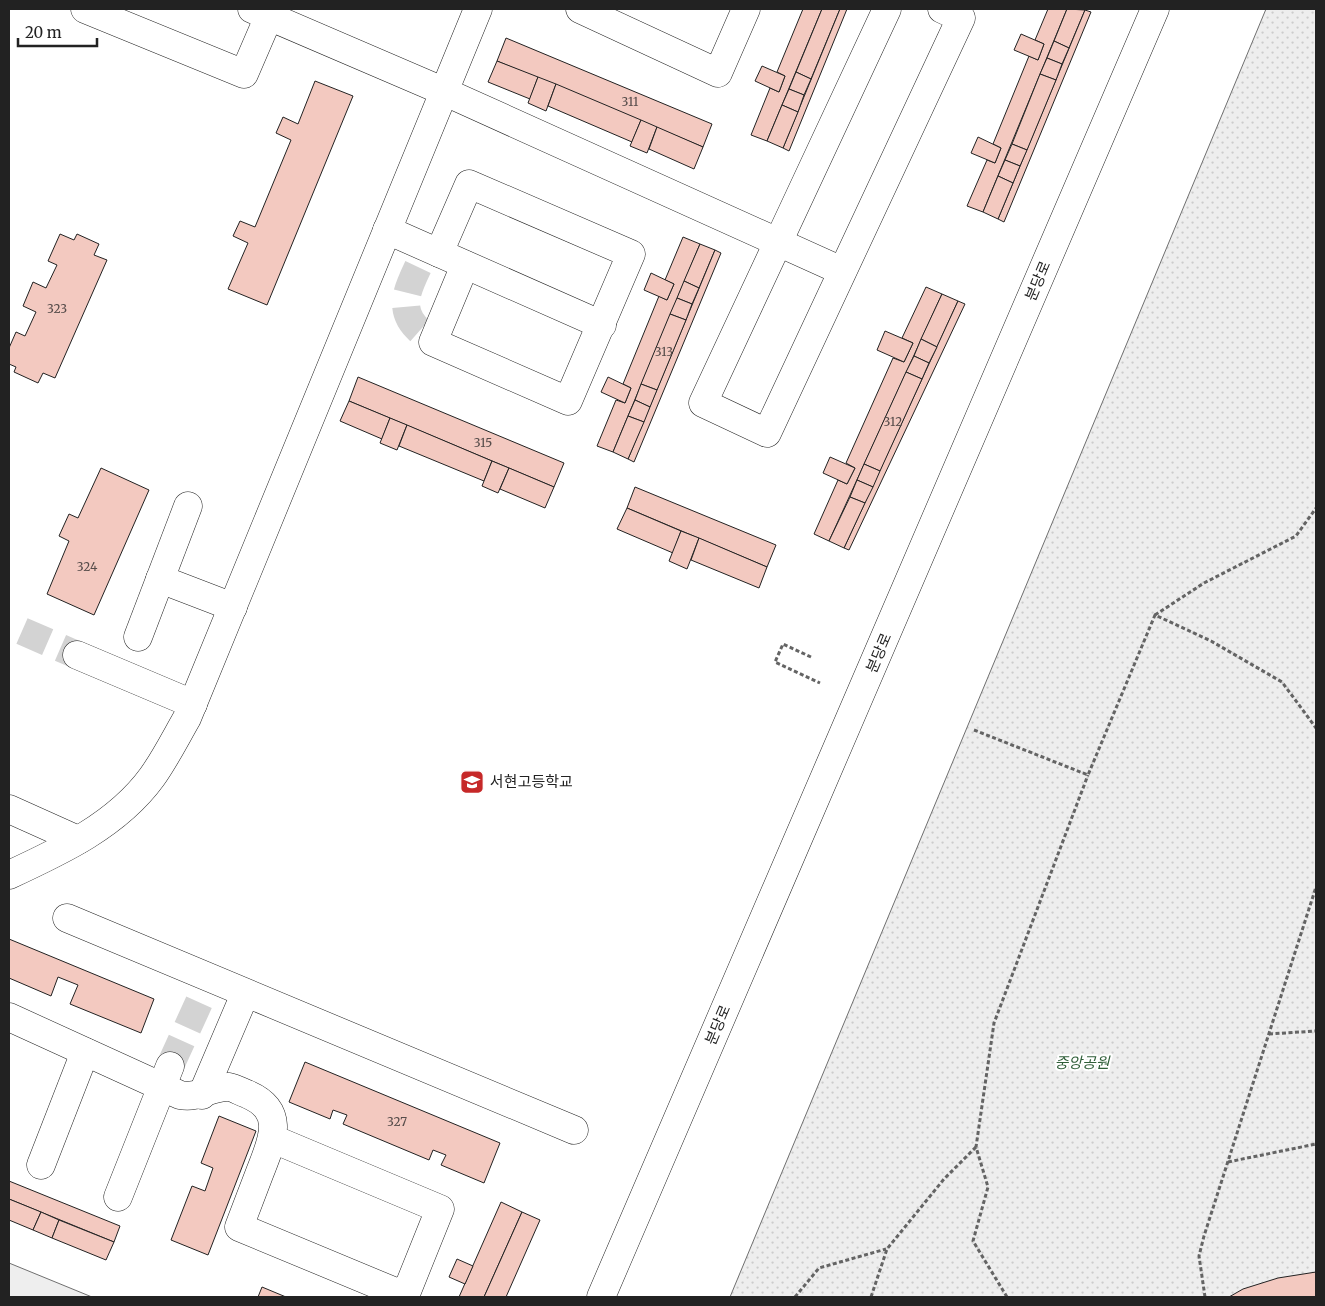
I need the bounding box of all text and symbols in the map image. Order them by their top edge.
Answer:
scale bar [18,15,96,47]
text: 20 m [25,23,62,42]
house number: 311 [622,94,639,109]
street label: 분당로 [1021,258,1054,304]
house number: 323 [47,301,67,316]
house number: 313 [655,344,673,359]
house number: 312 [884,414,902,429]
house number: 315 [474,435,492,450]
house number: 324 [77,559,98,574]
street label: 분당로 [862,630,895,676]
school or university icon: 서현고등학교 [459,769,485,795]
place label: 서현고등학교 [490,772,573,791]
street label: 분당로 [701,1002,734,1048]
park label: 중앙공원 [1054,1053,1111,1072]
house number: 327 [387,1114,407,1129]

